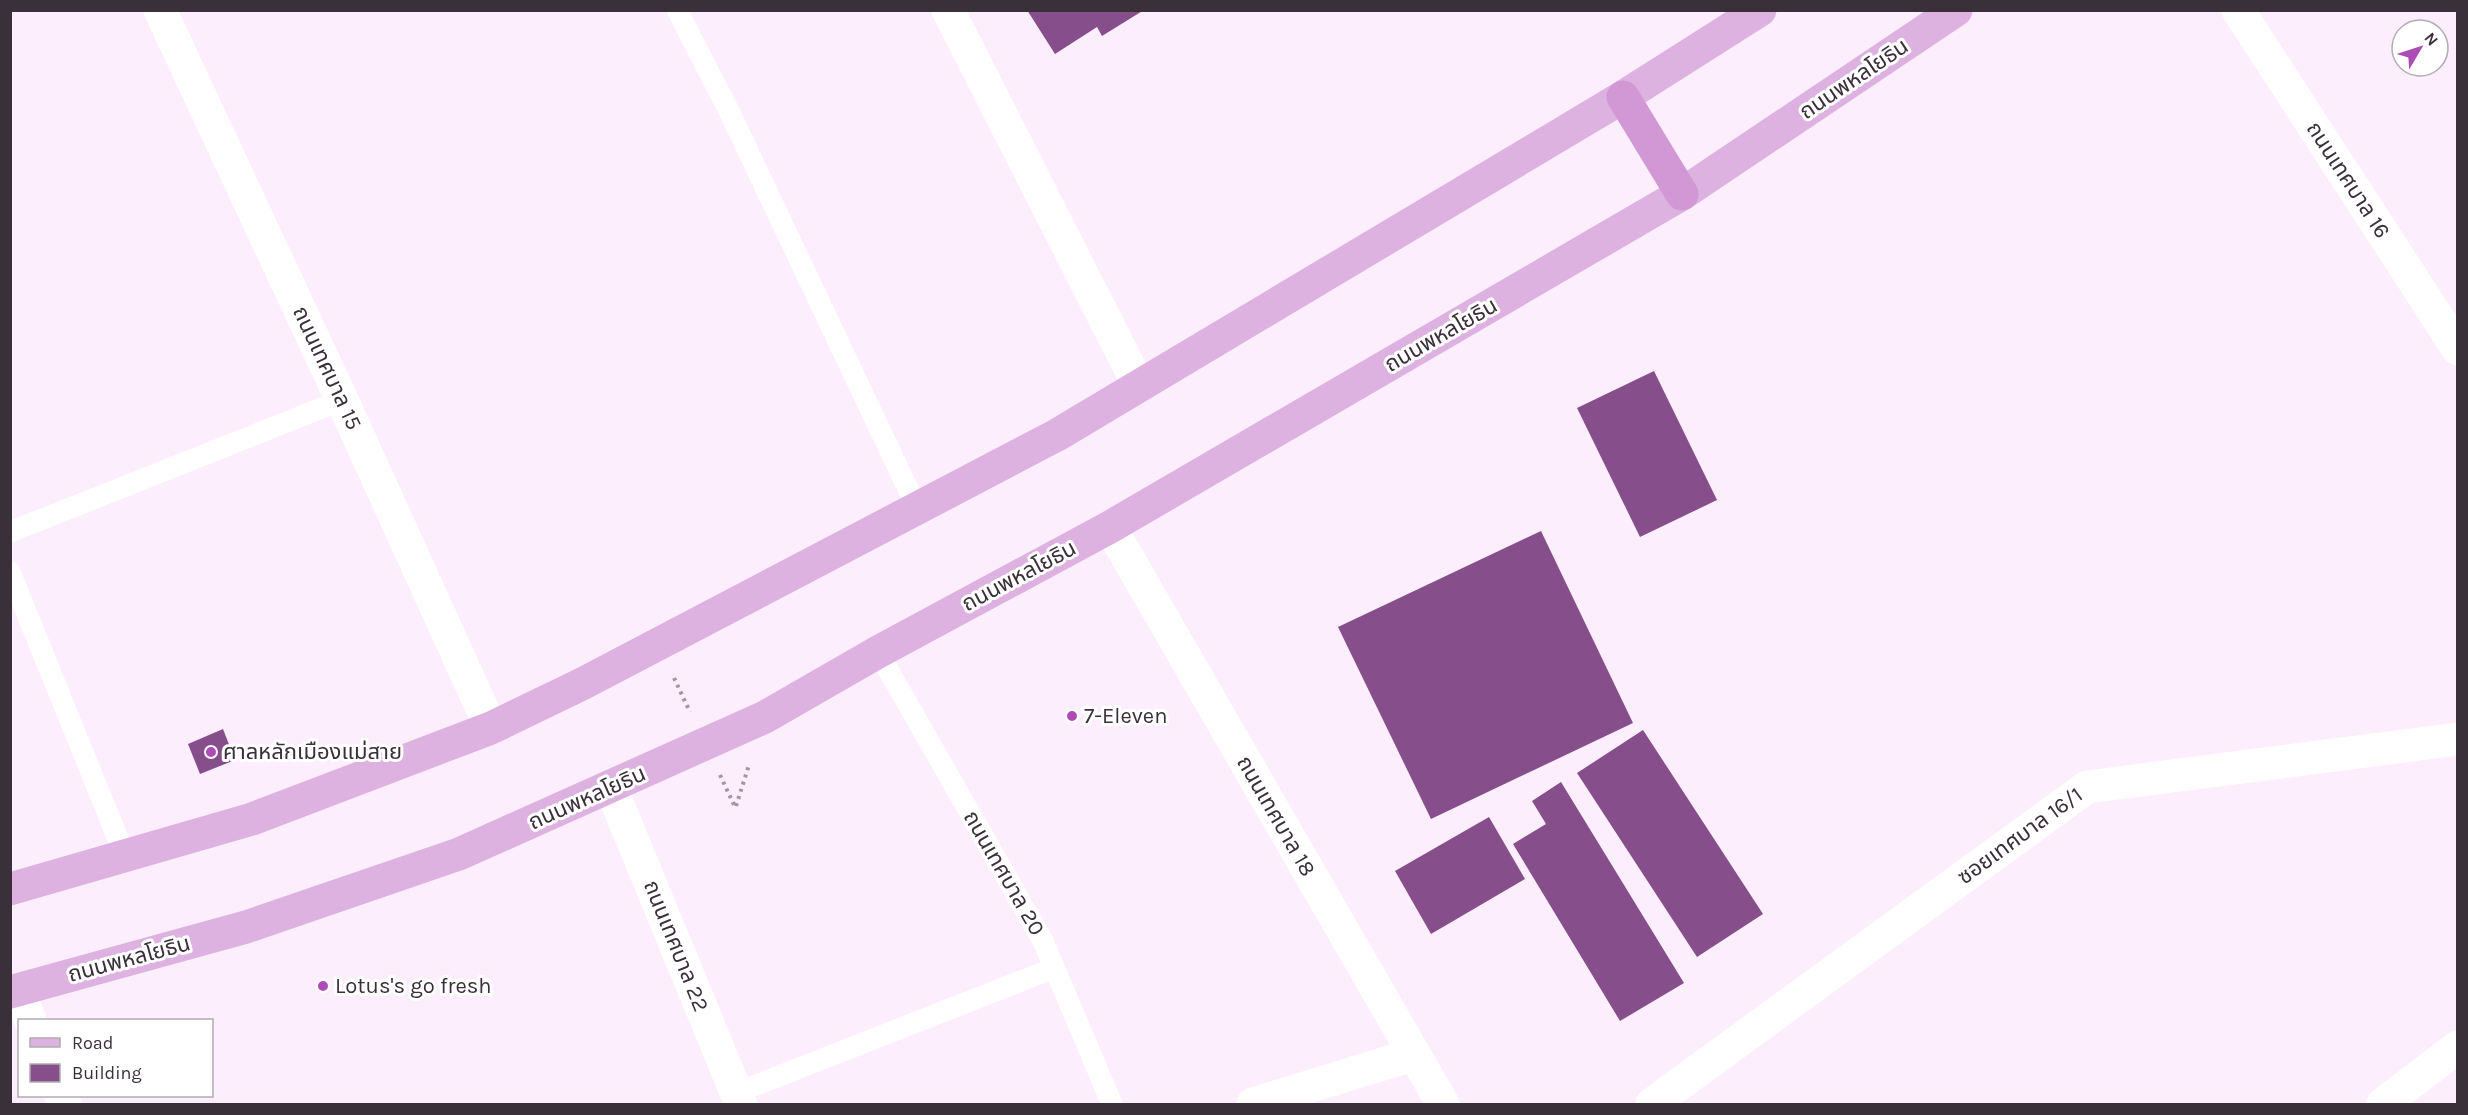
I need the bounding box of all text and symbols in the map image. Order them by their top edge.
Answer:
north arrow [2390,18,2450,78]
text: N [2420,28,2442,49]
street label: ถนนพหลโยธิน [1795,33,1913,125]
street label: ถนนเทศบาล 16 [2301,117,2395,243]
street label: ถนนพหลโยธิน [1380,292,1502,378]
street label: ถนนเทศบาล 15 [287,302,367,434]
street label: ถนนพหลโยธิน [957,535,1081,617]
place label: 7-Eleven [1084,703,1167,729]
marker: 7-Eleven [1065,709,1079,723]
place label: ศาลหลักเมืองแม่สาย [223,739,402,765]
marker: ศาลหลักเมืองแม่สาย [204,745,218,759]
street label: ถนนเทศบาล 18 [1231,751,1321,881]
street label: ถนนพหลโยธิน [524,761,650,835]
street label: ซอยเทศบาล 16/1 [1952,782,2088,890]
street label: ถนนเทศบาล 20 [958,806,1050,940]
street label: ถนนเทศบาล 22 [638,876,714,1016]
street label: ถนนพหลโยธิน [65,930,193,988]
place label: Lotus's go fresh [335,973,492,999]
marker: Lotus's go fresh [316,979,330,993]
legend [18,1019,213,1097]
text: Road [72,1032,113,1054]
text: Building [72,1062,142,1084]

